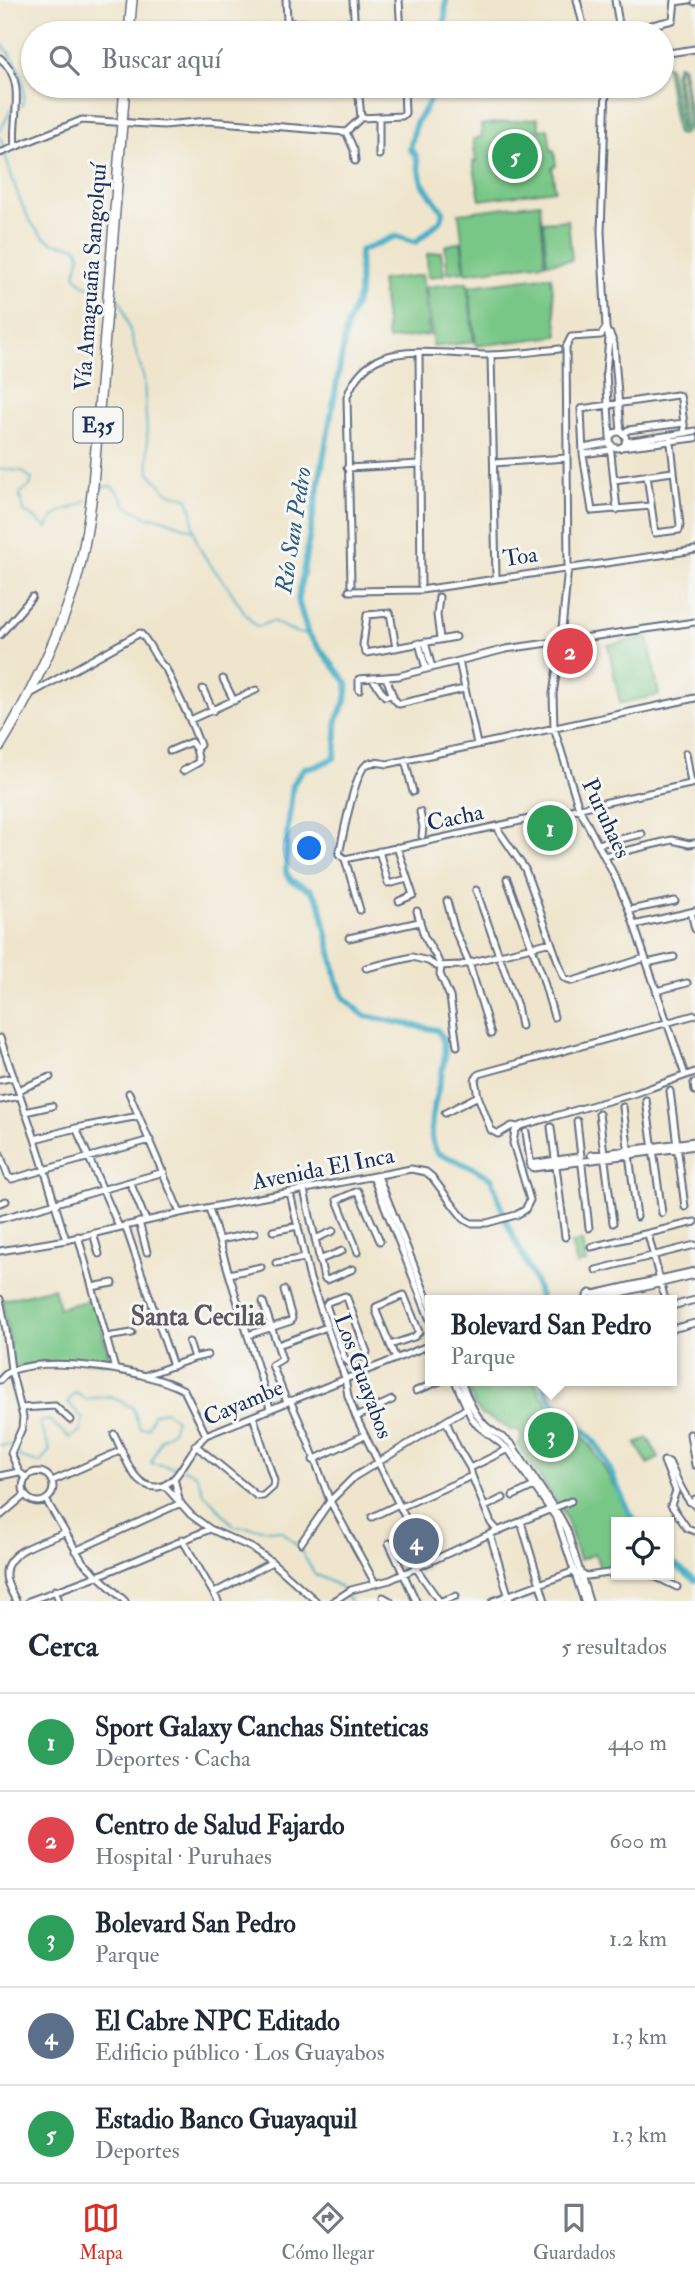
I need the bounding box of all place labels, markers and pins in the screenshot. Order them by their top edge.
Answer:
pin: 5 [492,130,538,182]
pin: 2 [547,625,593,677]
pin: 1 [527,802,573,854]
pin: 3 [528,1409,574,1461]
pin: 4 [393,1515,439,1567]

